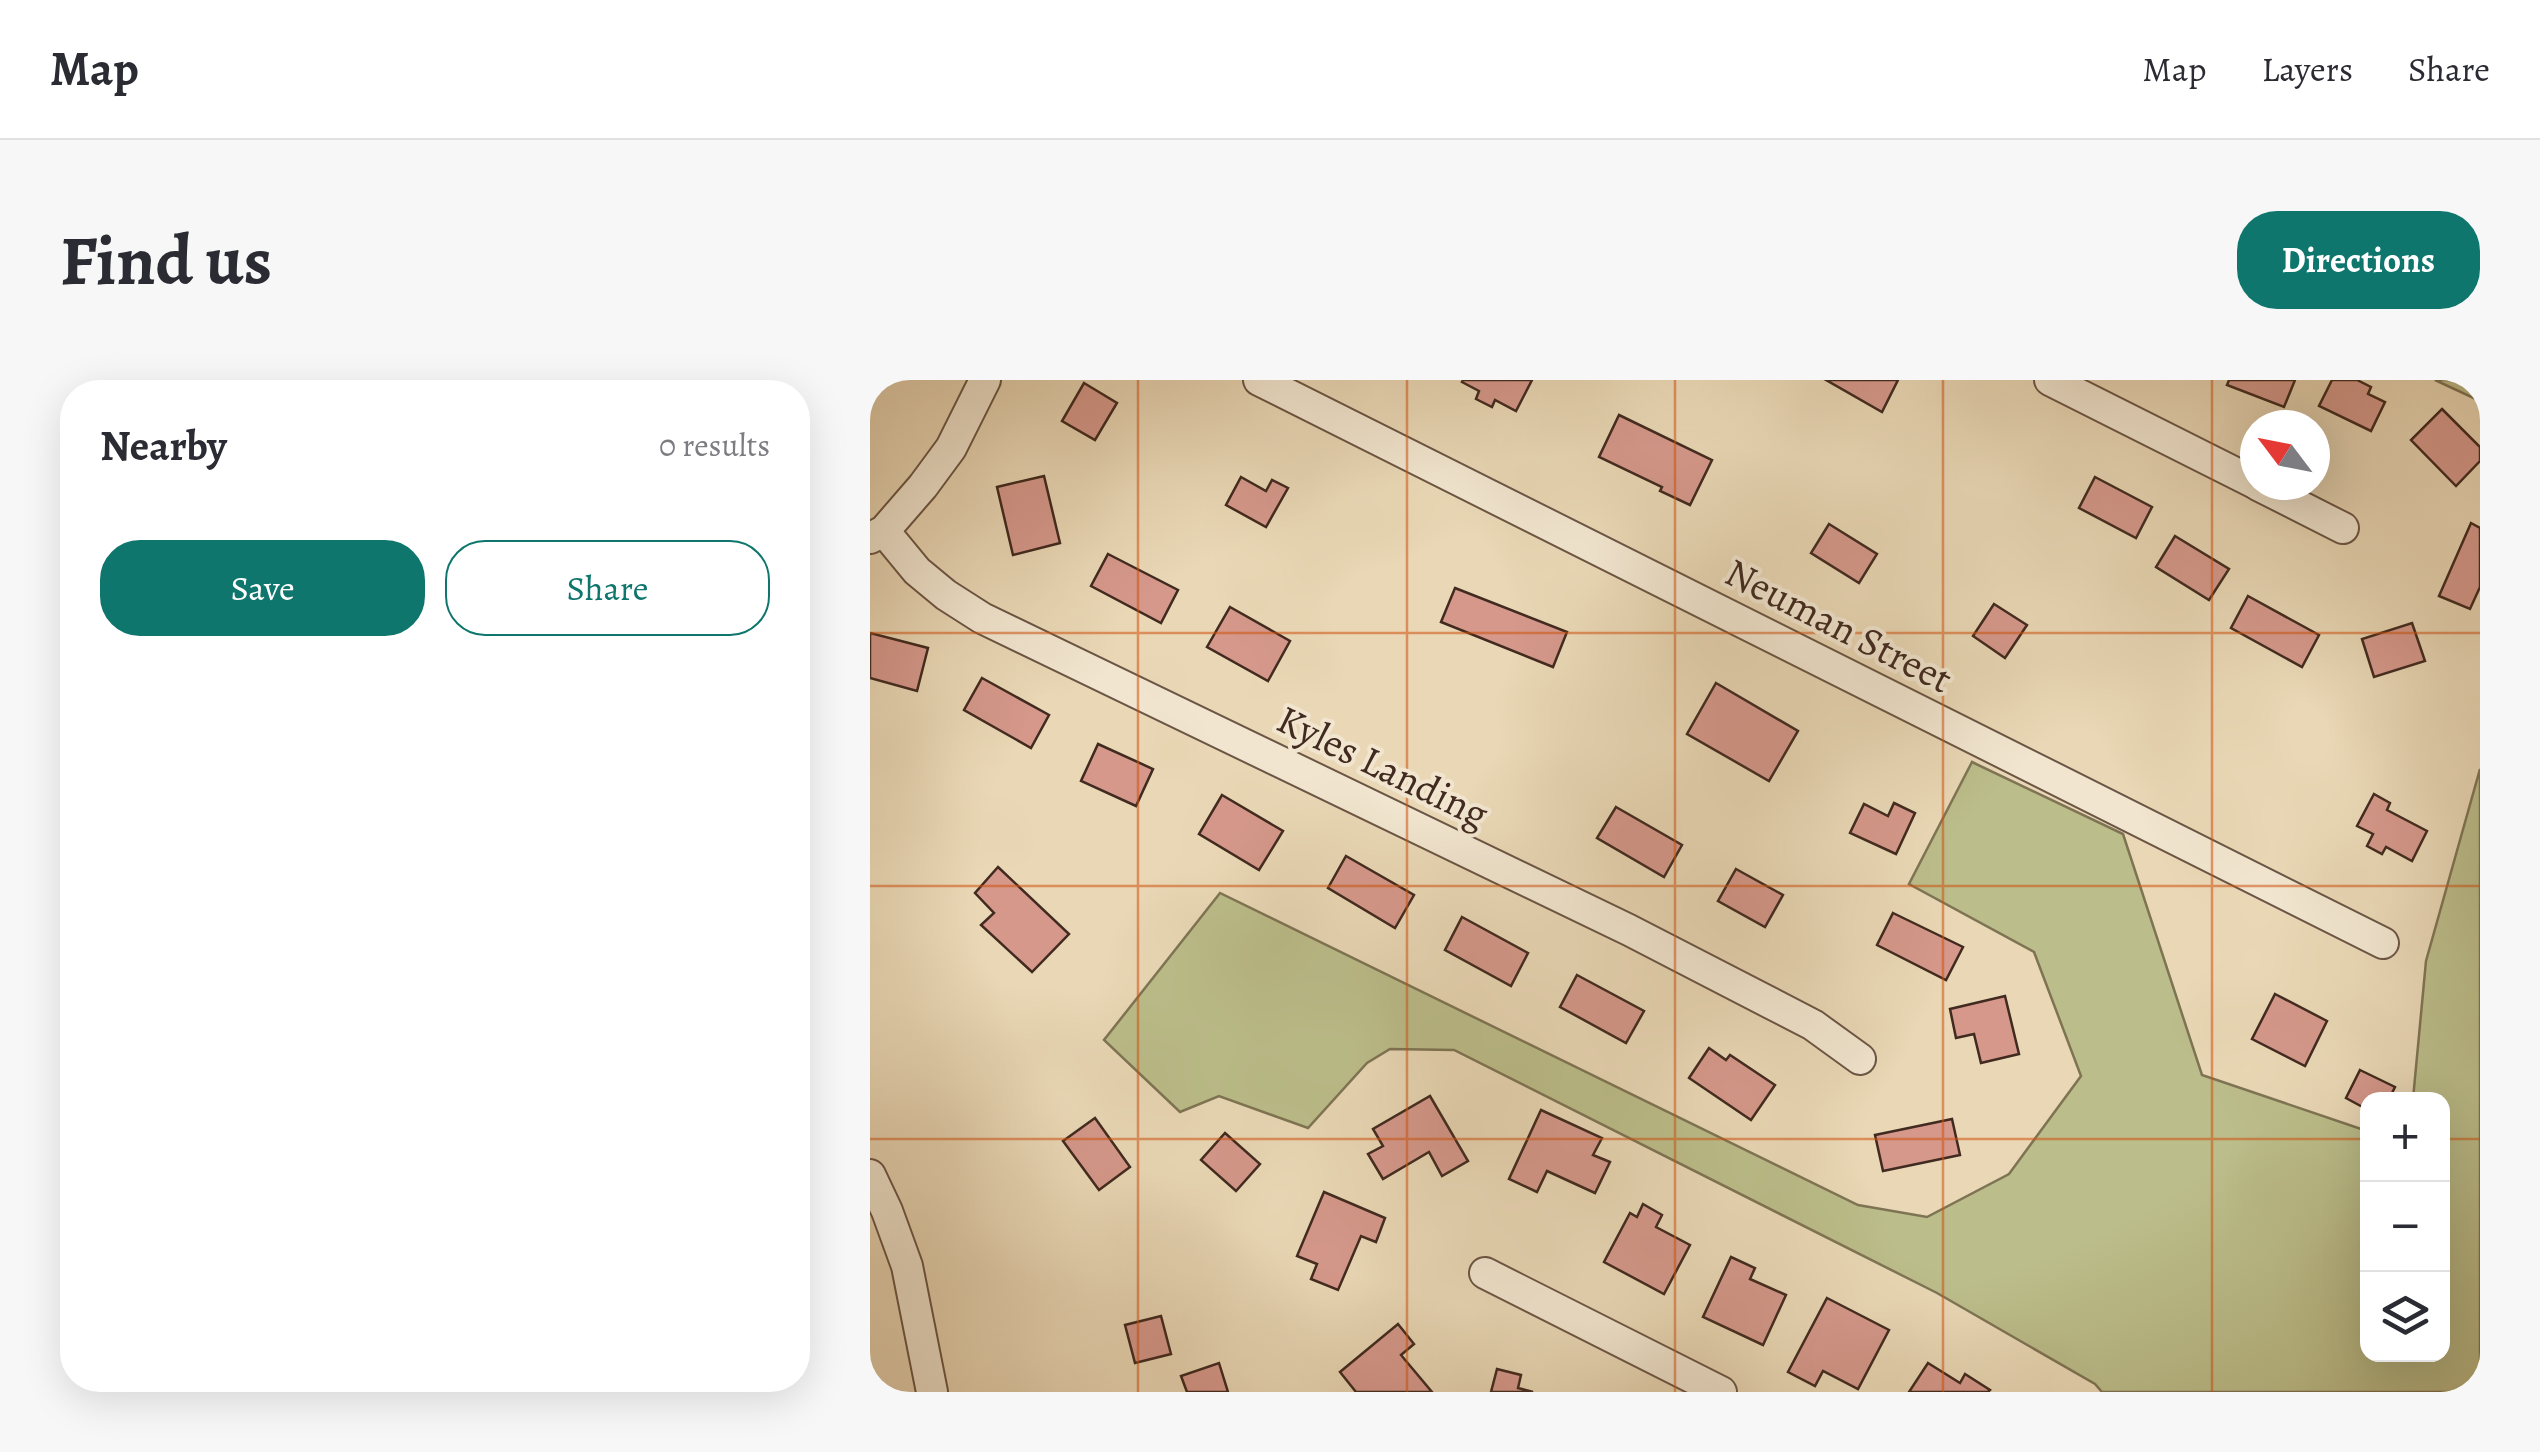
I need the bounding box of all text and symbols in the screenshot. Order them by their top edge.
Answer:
text: Map [50,36,139,102]
text: Map [2142,45,2206,93]
text: Layers [2261,45,2353,93]
text: Share [2408,45,2490,93]
button: Directions [2237,211,2480,309]
text: Find us [60,213,272,308]
north arrow [2240,410,2330,500]
text: Nearby [100,417,227,474]
text: 0 results [659,423,770,467]
button: Save [100,540,425,636]
button: Share [445,540,770,636]
street label: Neuman Street [1716,545,1962,706]
street label: Kyles Landing [1268,692,1498,841]
map controls [2360,1092,2450,1362]
button: + [2360,1092,2450,1182]
button: − [2360,1182,2450,1272]
button: layers [2360,1272,2450,1362]

